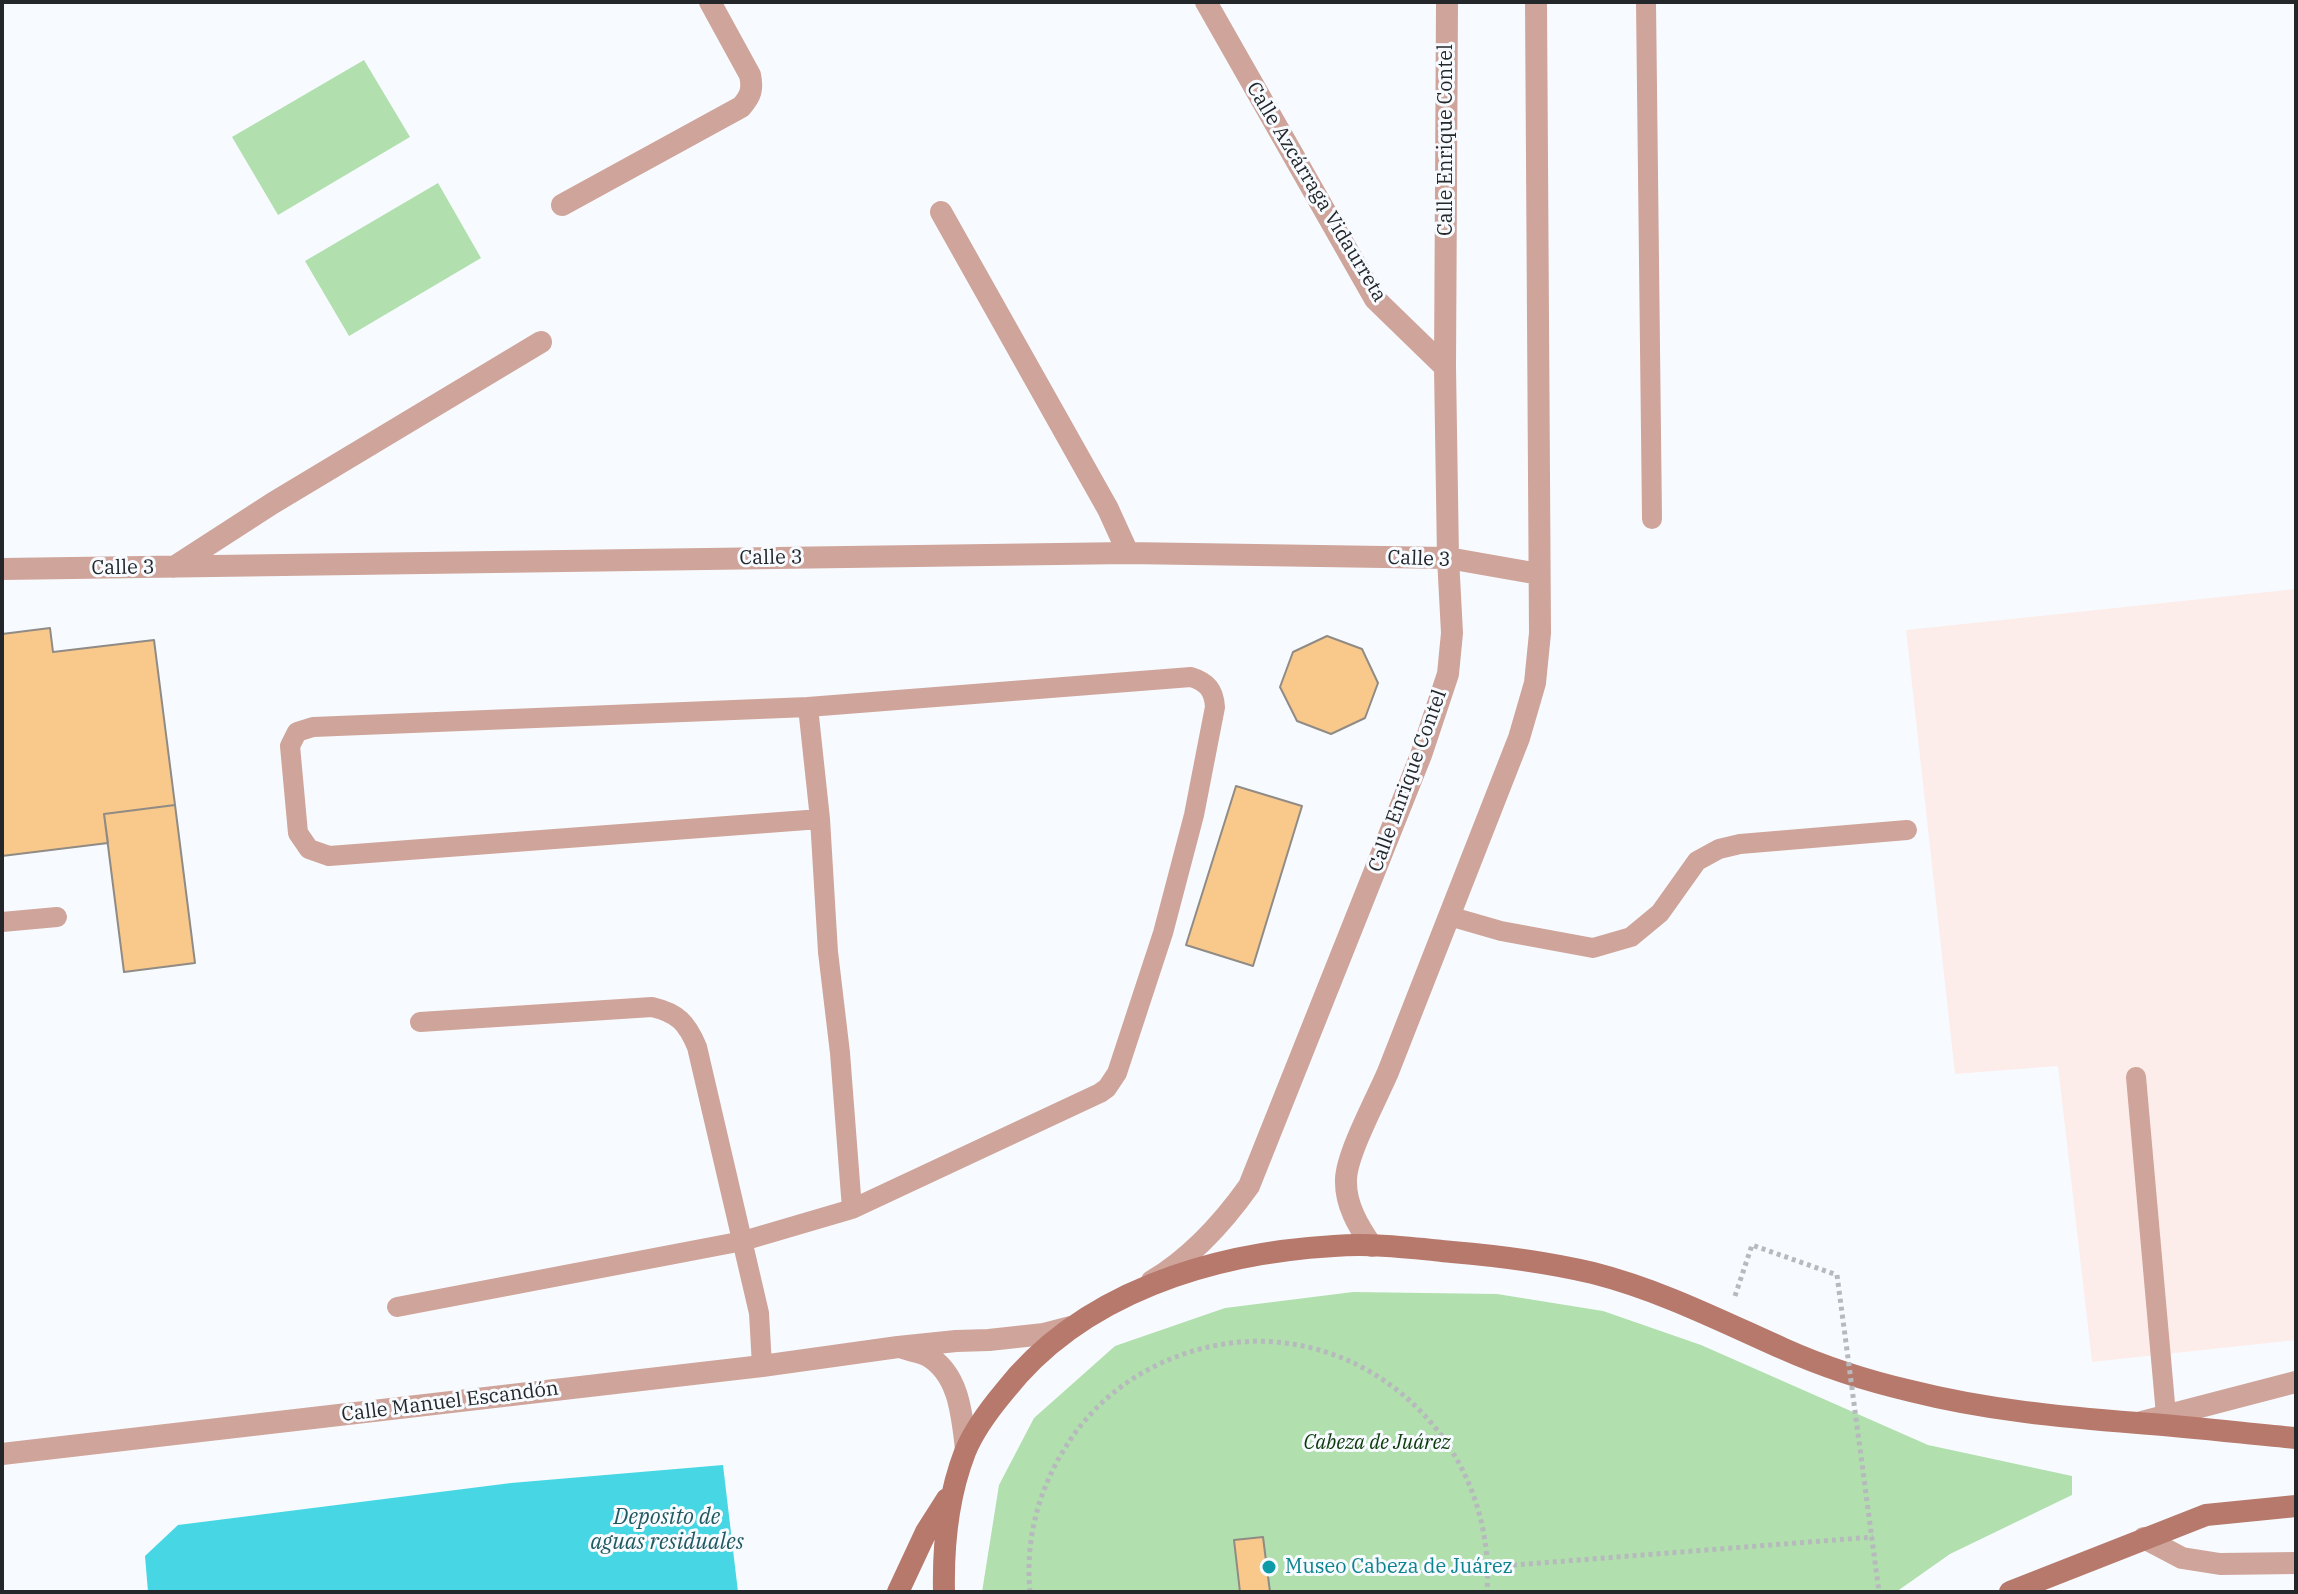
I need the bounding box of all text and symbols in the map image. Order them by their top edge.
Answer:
street label: Calle Enrique Contel [1434,44,1458,236]
street label: Calle Azcárraga Vidaurreta [1241,78,1391,306]
street label: Calle 3 [739,545,803,571]
street label: Calle 3 [1387,546,1451,572]
street label: Calle 3 [91,555,155,581]
street label: Calle Enrique Contel [1364,687,1452,875]
street label: Calle Manuel Escandón [340,1377,560,1427]
park label: Cabeza de Juárez [1304,1431,1450,1455]
water label: Deposito de aguas residuales [590,1505,744,1556]
place label: Museo Cabeza de Juárez [1285,1555,1513,1579]
marker: Museo Cabeza de Juárez [1260,1558,1278,1576]

